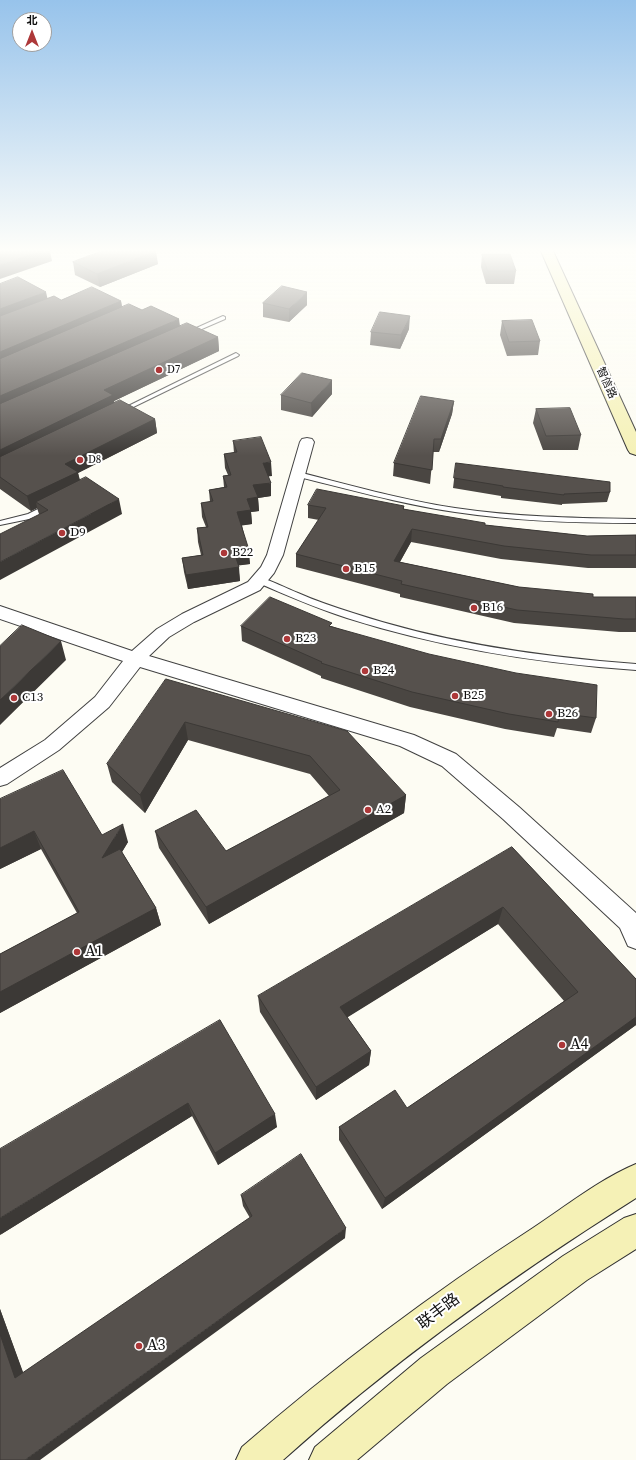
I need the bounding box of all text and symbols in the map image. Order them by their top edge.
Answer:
north arrow [12,12,52,52]
text: 北 [27,13,38,28]
place label: D7 [167,363,180,377]
marker: D7 [154,365,164,375]
street label: 智信路 [593,365,619,401]
place label: D8 [88,453,101,467]
marker: D8 [75,455,85,465]
place label: D9 [70,525,86,541]
marker: D9 [57,528,67,538]
place label: B22 [232,545,253,561]
marker: B22 [219,548,229,558]
place label: B15 [354,561,375,577]
marker: B15 [341,564,351,574]
place label: B16 [482,600,503,616]
marker: B16 [469,603,479,613]
place label: B23 [295,631,316,647]
marker: B23 [282,634,292,644]
place label: B24 [373,663,394,679]
marker: B24 [360,666,370,676]
place label: B25 [463,688,484,704]
place label: C13 [22,690,43,706]
marker: B25 [450,691,460,701]
marker: C13 [9,693,19,703]
place label: B26 [557,706,578,722]
marker: B26 [544,709,554,719]
place label: A2 [376,802,391,818]
marker: A2 [363,805,373,815]
place label: A1 [85,942,104,962]
marker: A1 [72,947,82,957]
place label: A4 [570,1035,589,1055]
marker: A4 [557,1040,567,1050]
street label: 联丰路 [414,1290,464,1334]
place label: A3 [147,1336,166,1356]
marker: A3 [134,1341,144,1351]

